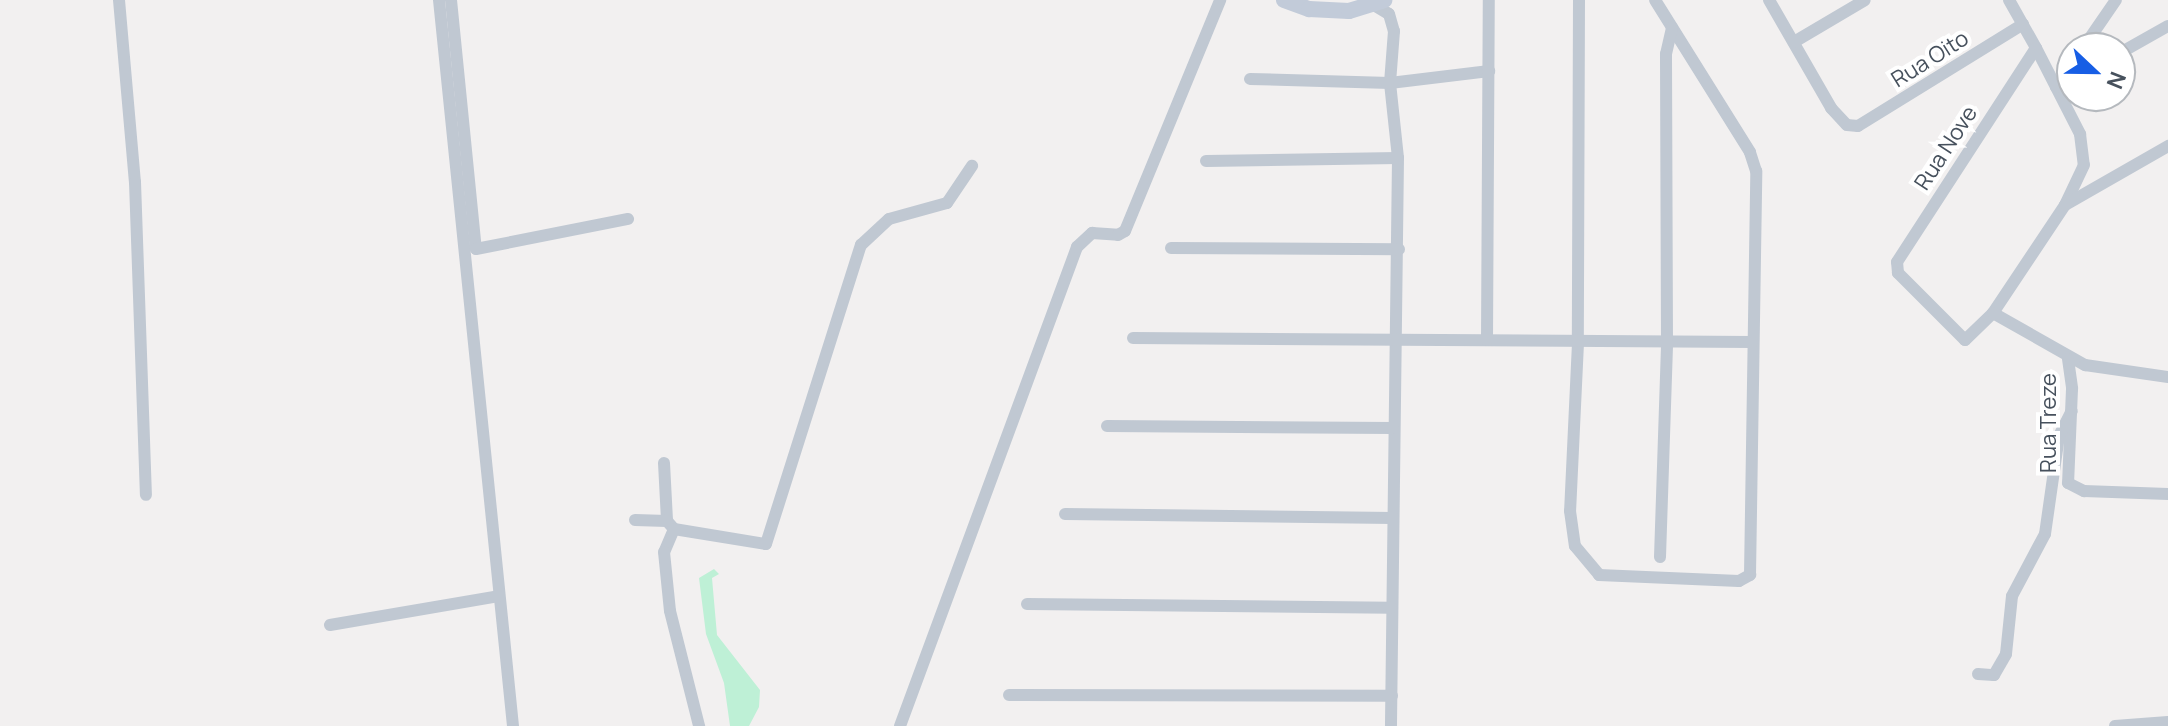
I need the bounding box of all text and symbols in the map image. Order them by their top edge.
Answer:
street label: Rua Oito [1887,25,1973,93]
north arrow [2056,32,2136,112]
text: N [2100,67,2133,93]
street label: Rua Nove [1909,101,1983,195]
street label: Rua Treze [2036,373,2062,473]

